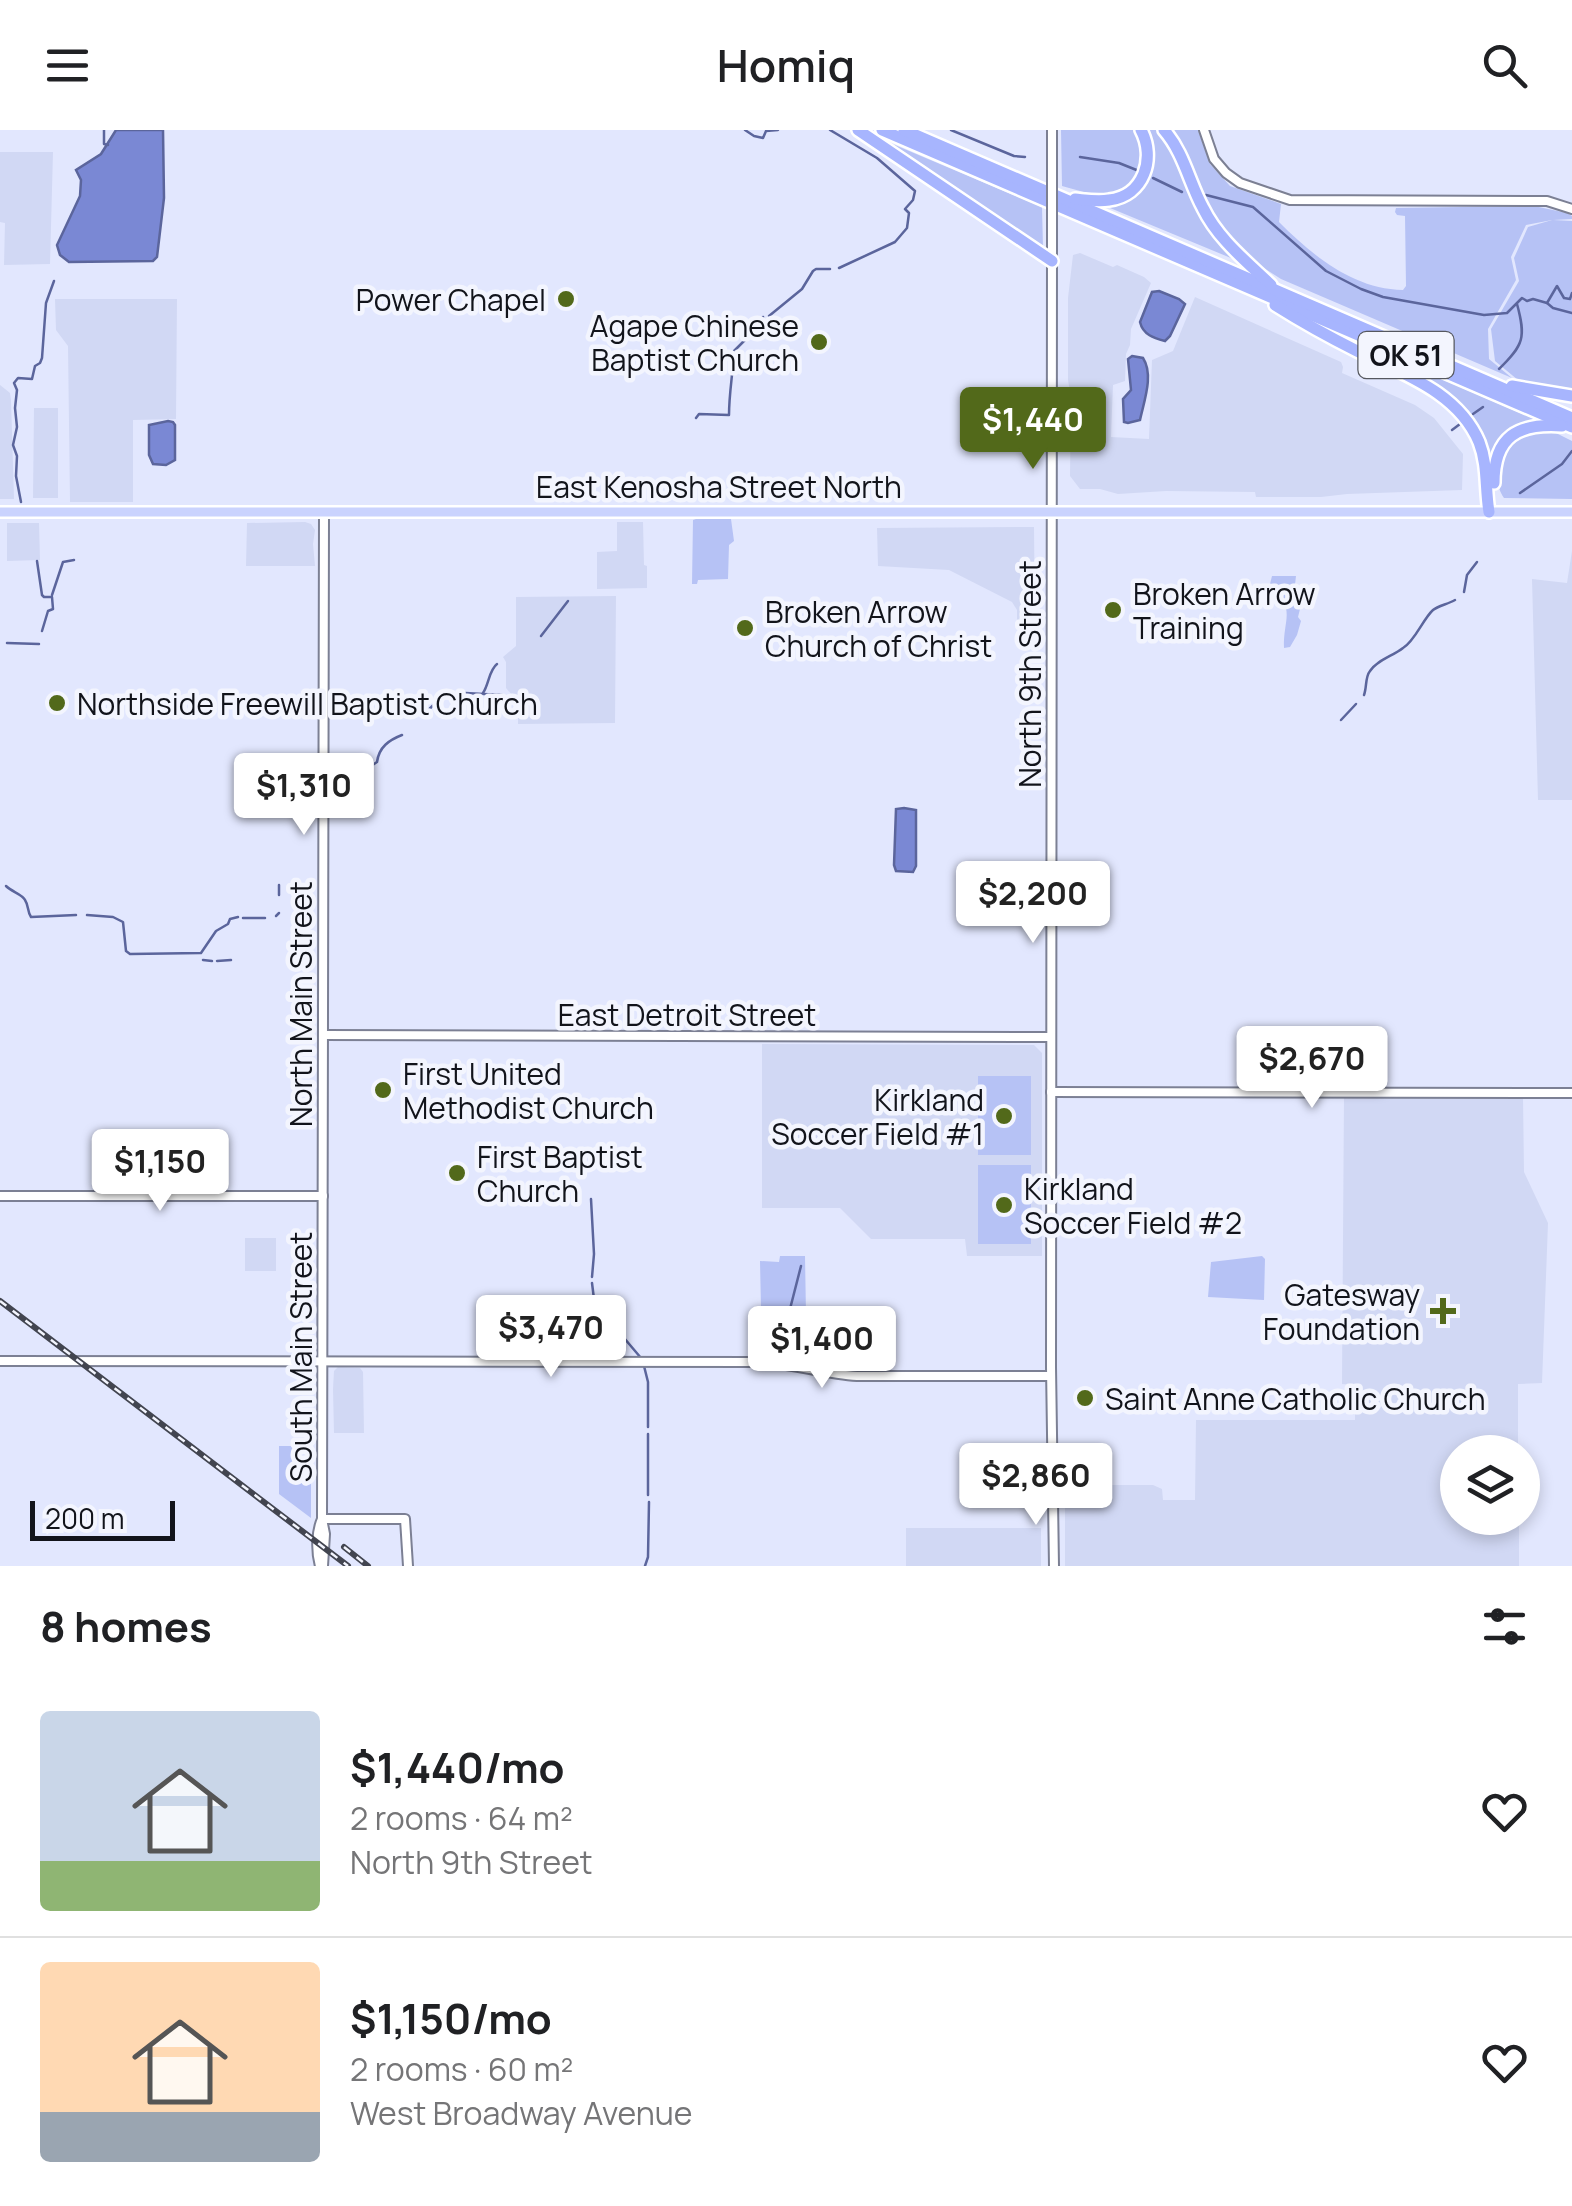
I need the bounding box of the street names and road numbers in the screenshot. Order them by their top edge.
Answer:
road number: OK 51 [1358,332,1454,378]
street label: East Kenosha Street North [536,466,902,507]
street label: North 9th Street [1009,560,1050,788]
street label: North Main Street [280,881,321,1127]
street label: East Detroit Street [558,994,816,1035]
street label: South Main Street [280,1232,321,1482]

